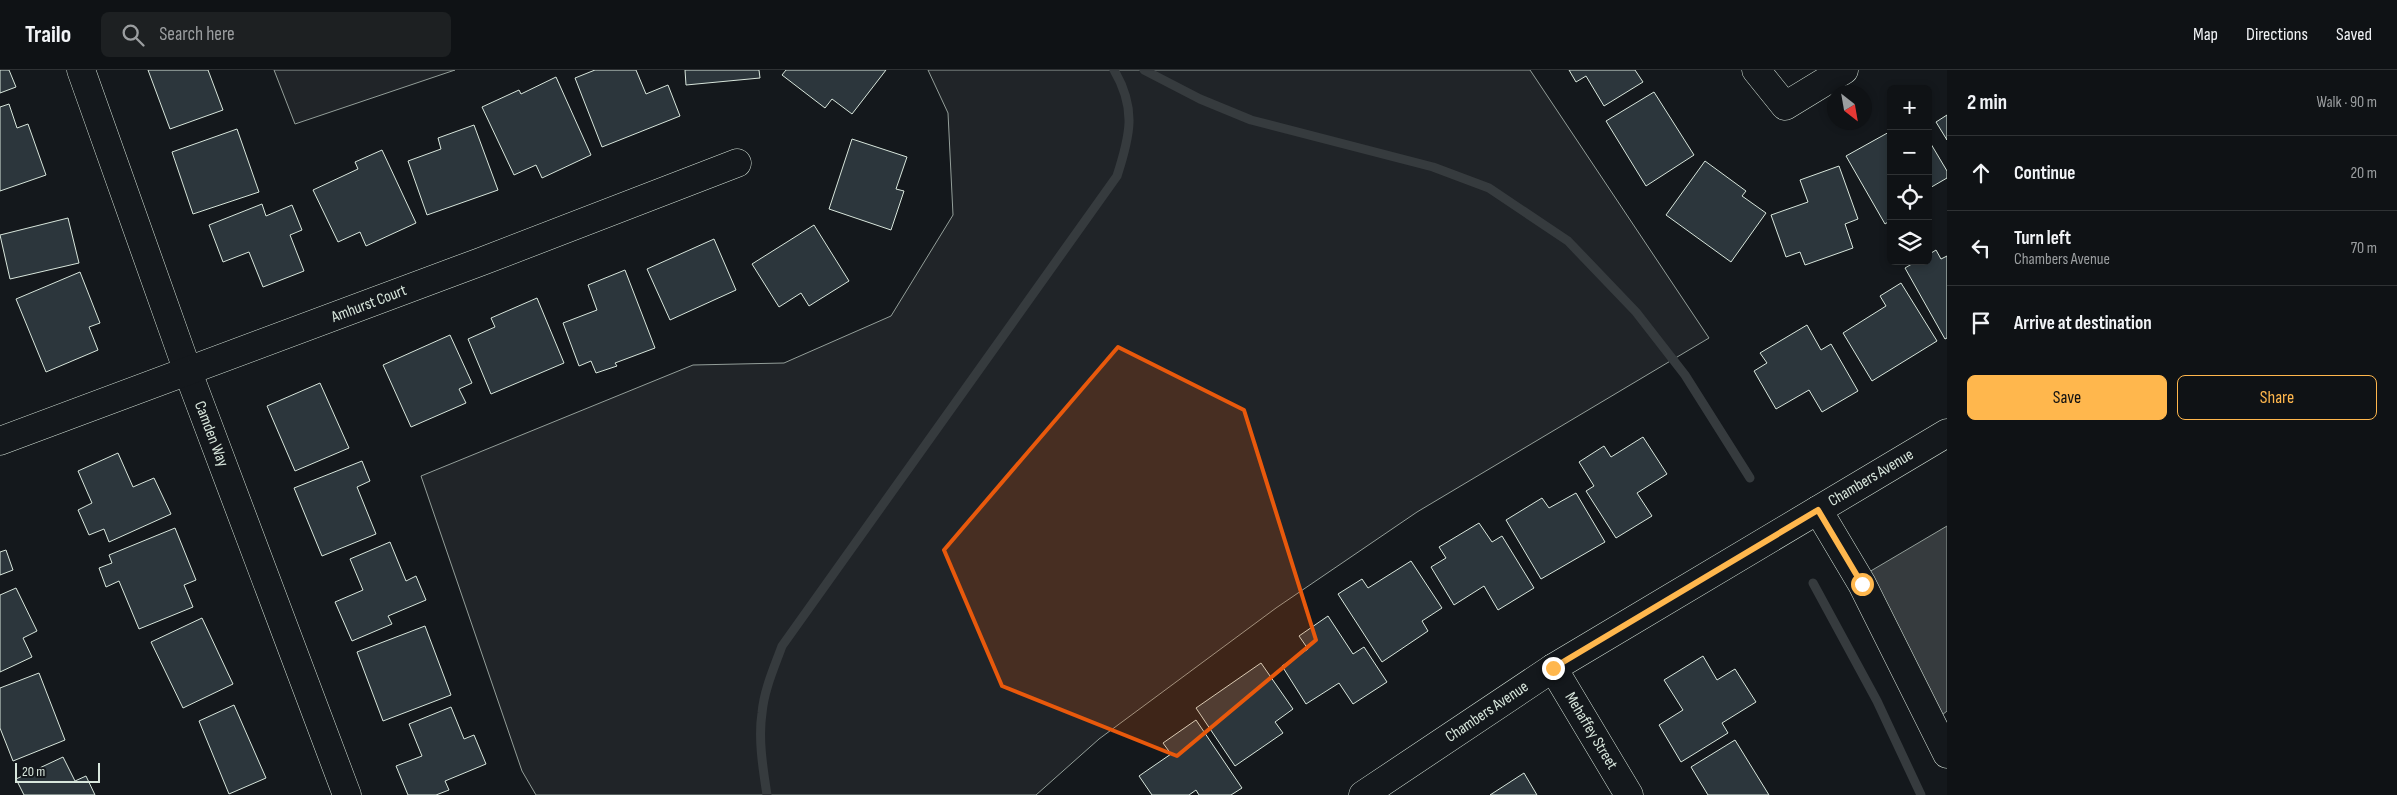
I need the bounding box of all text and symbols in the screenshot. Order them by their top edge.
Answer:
search box [101,12,451,57]
text: Trailo [25,20,71,49]
icon: search [119,21,147,49]
text: Search here [159,23,235,46]
text: Map [2193,24,2218,45]
text: Directions [2246,24,2308,45]
text: Saved [2336,24,2372,45]
north arrow [1827,85,1872,130]
map controls [1887,85,1932,265]
button: + [1887,85,1932,130]
text: 2 min [1967,90,2007,115]
text: Walk · 90 m [2316,93,2377,112]
button: − [1887,130,1932,175]
icon: ahead [1967,159,1995,187]
text: Continue [2014,162,2075,185]
text: 20 m [2350,164,2377,183]
button: locate [1887,175,1932,220]
button: layers [1887,220,1932,265]
text: Turn left [2014,227,2071,250]
icon: left [1967,234,1995,262]
text: 70 m [2351,239,2377,258]
text: Chambers Avenue [2014,250,2110,269]
street label: Amhurst Court [328,281,409,327]
icon: arrive [1967,309,1995,337]
text: Arrive at destination [2014,312,2152,335]
button: Save [1967,375,2167,420]
button: Share [2177,375,2377,420]
street label: Camden Way [190,399,232,469]
street label: Chambers Avenue [1825,445,1917,511]
route start [1851,573,1874,596]
route end [1542,657,1565,680]
street label: Chambers Avenue [1442,677,1532,747]
street label: Mehaffey Street [1561,689,1621,773]
scale bar [15,760,100,783]
text: 20 m [22,763,45,780]

